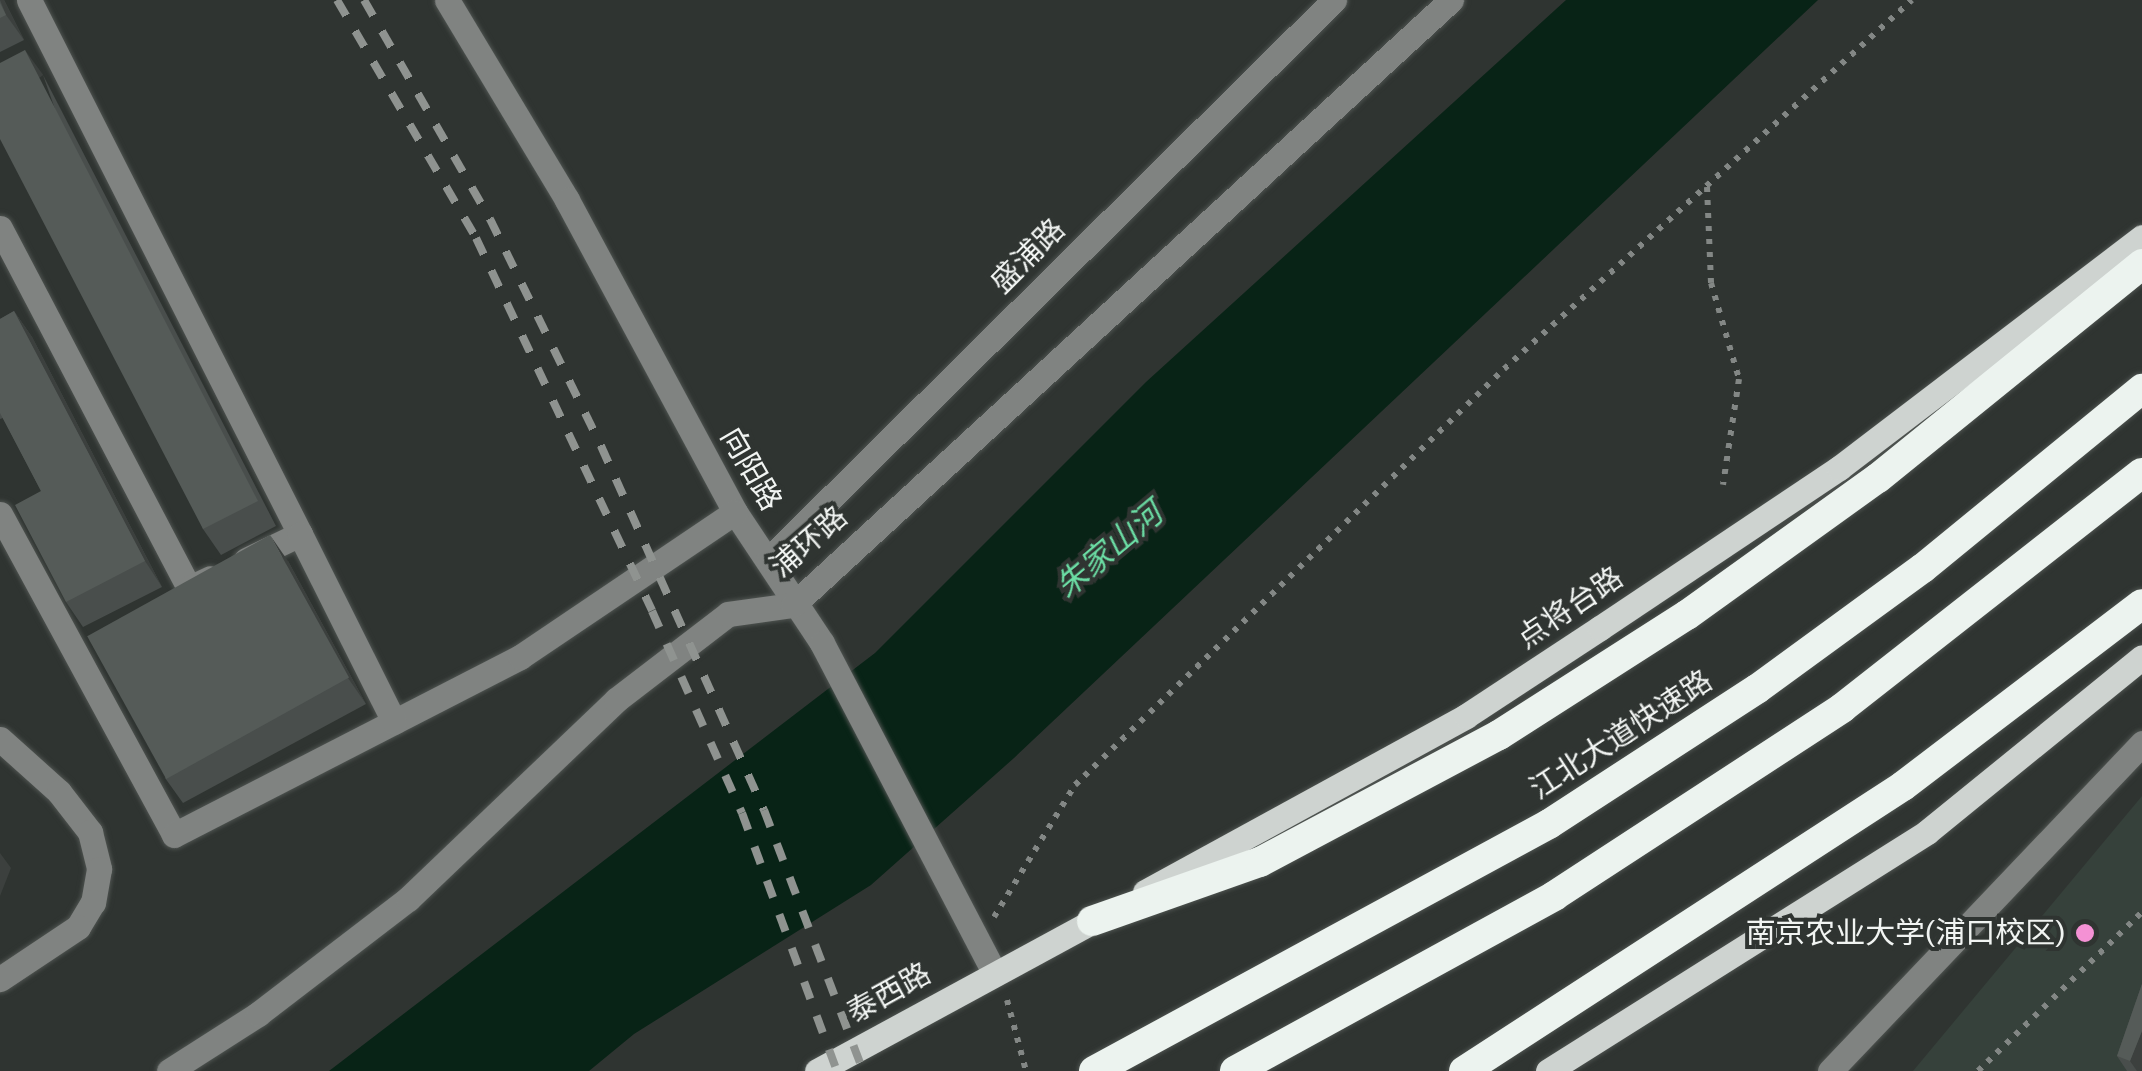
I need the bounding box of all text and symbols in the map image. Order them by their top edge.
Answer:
street label: 盛浦路 [983,211,1073,301]
street label: 向阳路 [713,421,789,517]
water label: 朱家山河 [1048,494,1170,606]
street label: 浦环路 [763,499,855,585]
street label: 点将台路 [1510,560,1630,656]
street label: 江北大道快速路 [1523,663,1719,807]
place label: 南京农业大学(浦口校区) [1745,915,2065,951]
marker: 南京农业大学(浦口校区) [2074,922,2096,944]
street label: 泰西路 [841,955,937,1031]

